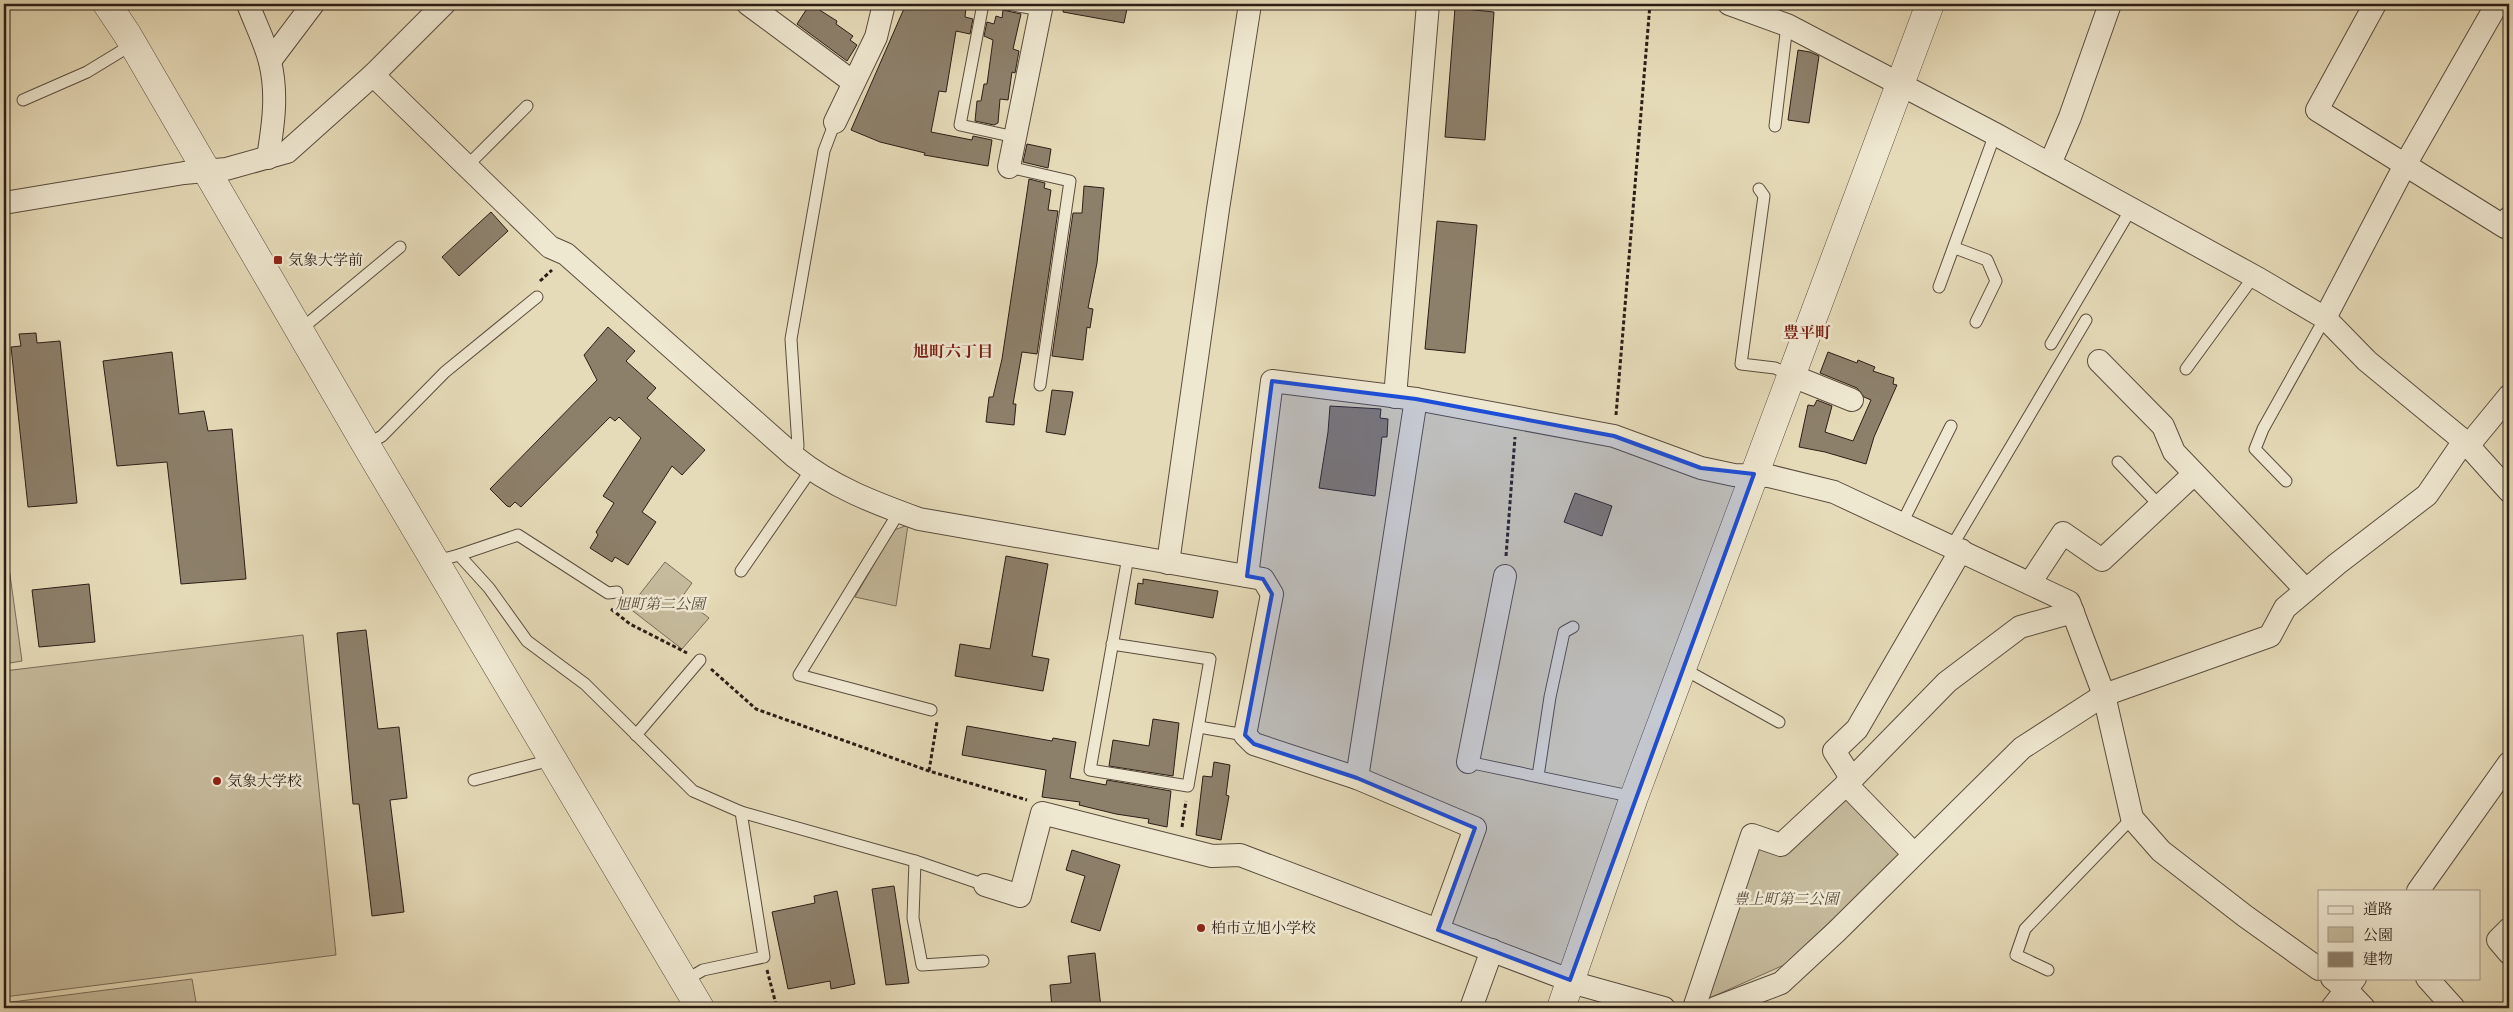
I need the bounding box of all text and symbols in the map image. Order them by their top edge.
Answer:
place label: 気象大学前 [288,251,363,269]
marker: 気象大学前 [272,254,284,266]
district label: 豊平町 [1783,323,1831,342]
district label: 旭町六丁目 [913,342,993,361]
park label: 旭町第二公園 [615,595,708,613]
place label: 気象大学校 [227,772,302,790]
marker: 気象大学校 [211,775,223,787]
park label: 豊上町第二公園 [1733,890,1841,908]
legend [2318,890,2480,980]
text: 道路 [2363,900,2393,918]
place label: 柏市立旭小学校 [1211,919,1316,937]
marker: 柏市立旭小学校 [1195,922,1207,934]
text: 公園 [2363,926,2393,944]
text: 建物 [2363,950,2393,968]

